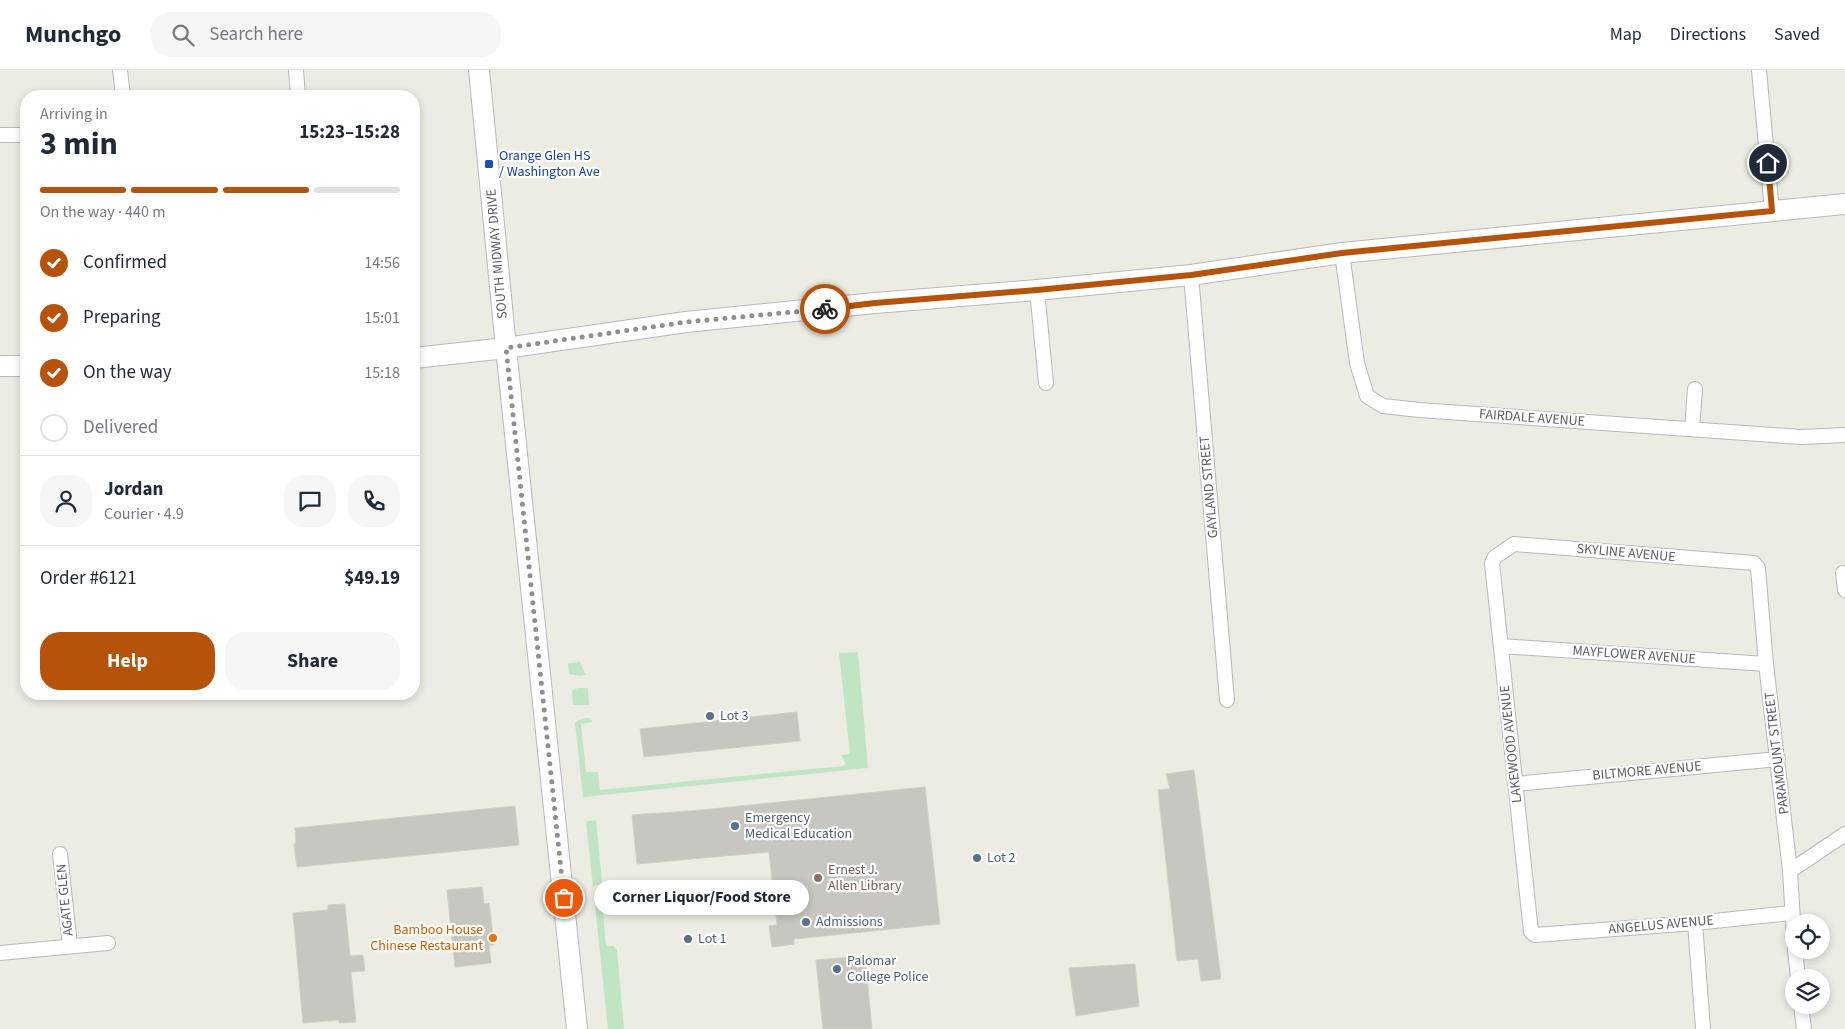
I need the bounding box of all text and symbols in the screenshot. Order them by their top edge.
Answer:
search box [151,12,501,57]
text: Munchgo [25,17,121,52]
icon: search [169,21,197,49]
text: Search here [209,21,303,48]
text: Map [1610,22,1642,47]
text: Directions [1670,22,1746,47]
text: Saved [1774,22,1820,47]
text: Arriving in [40,103,108,125]
text: 15:23–15:28 [299,119,400,146]
text: 3 min [40,121,118,167]
pin [1747,142,1789,184]
place label: Orange Glen HS / Washington Ave [499,146,600,182]
icon: home [1754,149,1782,177]
marker: Orange Glen HS / Washington Ave [483,158,495,170]
street label: SOUTH MIDWAY DRIVE [481,188,513,320]
text: On the way · 440 m [40,201,165,223]
icon: check [40,249,68,277]
text: Confirmed [83,249,167,276]
text: 14:56 [364,252,400,274]
courier [800,284,850,334]
icon: bike [811,295,839,323]
icon: check [40,304,68,332]
text: Preparing [83,304,161,331]
text: 15:01 [364,307,400,329]
icon: check [40,359,68,387]
text: On the way [83,359,172,386]
text: 15:18 [364,362,400,384]
street label: FAIRDALE AVENUE [1478,404,1586,432]
text: Delivered [83,414,158,441]
street label: GAYLAND STREET [1195,435,1223,539]
button: person [40,475,92,527]
button: chat [284,475,336,527]
button: phone [348,475,400,527]
text: Jordan [104,476,163,503]
text: Courier · 4.9 [104,503,184,525]
street label: SKYLINE AVENUE [1576,539,1676,567]
text: Order #6121 [40,565,137,592]
text: $49.19 [344,565,400,592]
button: Help [40,632,215,690]
button: Share [225,632,400,690]
street label: MAYFLOWER AVENUE [1572,641,1696,669]
street label: LAKEWOOD AVENUE [1495,684,1527,804]
street label: PARAMOUNT STREET [1760,690,1794,815]
place label: Lot 3 [720,706,749,726]
marker: Lot 3 [704,710,716,722]
street label: BILTMORE AVENUE [1592,756,1702,786]
place label: Emergency Medical Education [745,808,852,844]
marker: Emergency Medical Education [729,820,741,832]
place label: Lot 2 [987,848,1016,868]
marker: Lot 2 [971,852,983,864]
place label: Ernest J. Allen Library [828,860,902,896]
street label: AGATE GLEN [51,863,79,937]
marker: Ernest J. Allen Library [812,872,824,884]
pin [543,877,585,919]
callout: Corner Liquor/Food Store [594,880,809,916]
icon: bag [550,884,578,912]
text: Corner Liquor/Food Store [612,886,791,908]
street label: ANGELUS AVENUE [1607,910,1715,940]
place label: Admissions [816,912,883,932]
map controls [1785,914,1830,1014]
button: locate [1785,914,1830,959]
marker: Admissions [800,916,812,928]
place label: Bamboo House Chinese Restaurant [370,920,483,956]
place label: Lot 1 [698,929,727,949]
marker: Bamboo House Chinese Restaurant [487,932,499,944]
marker: Lot 1 [682,933,694,945]
place label: Palomar College Police [847,951,928,987]
marker: Palomar College Police [831,963,843,975]
button: layers [1785,969,1830,1014]

